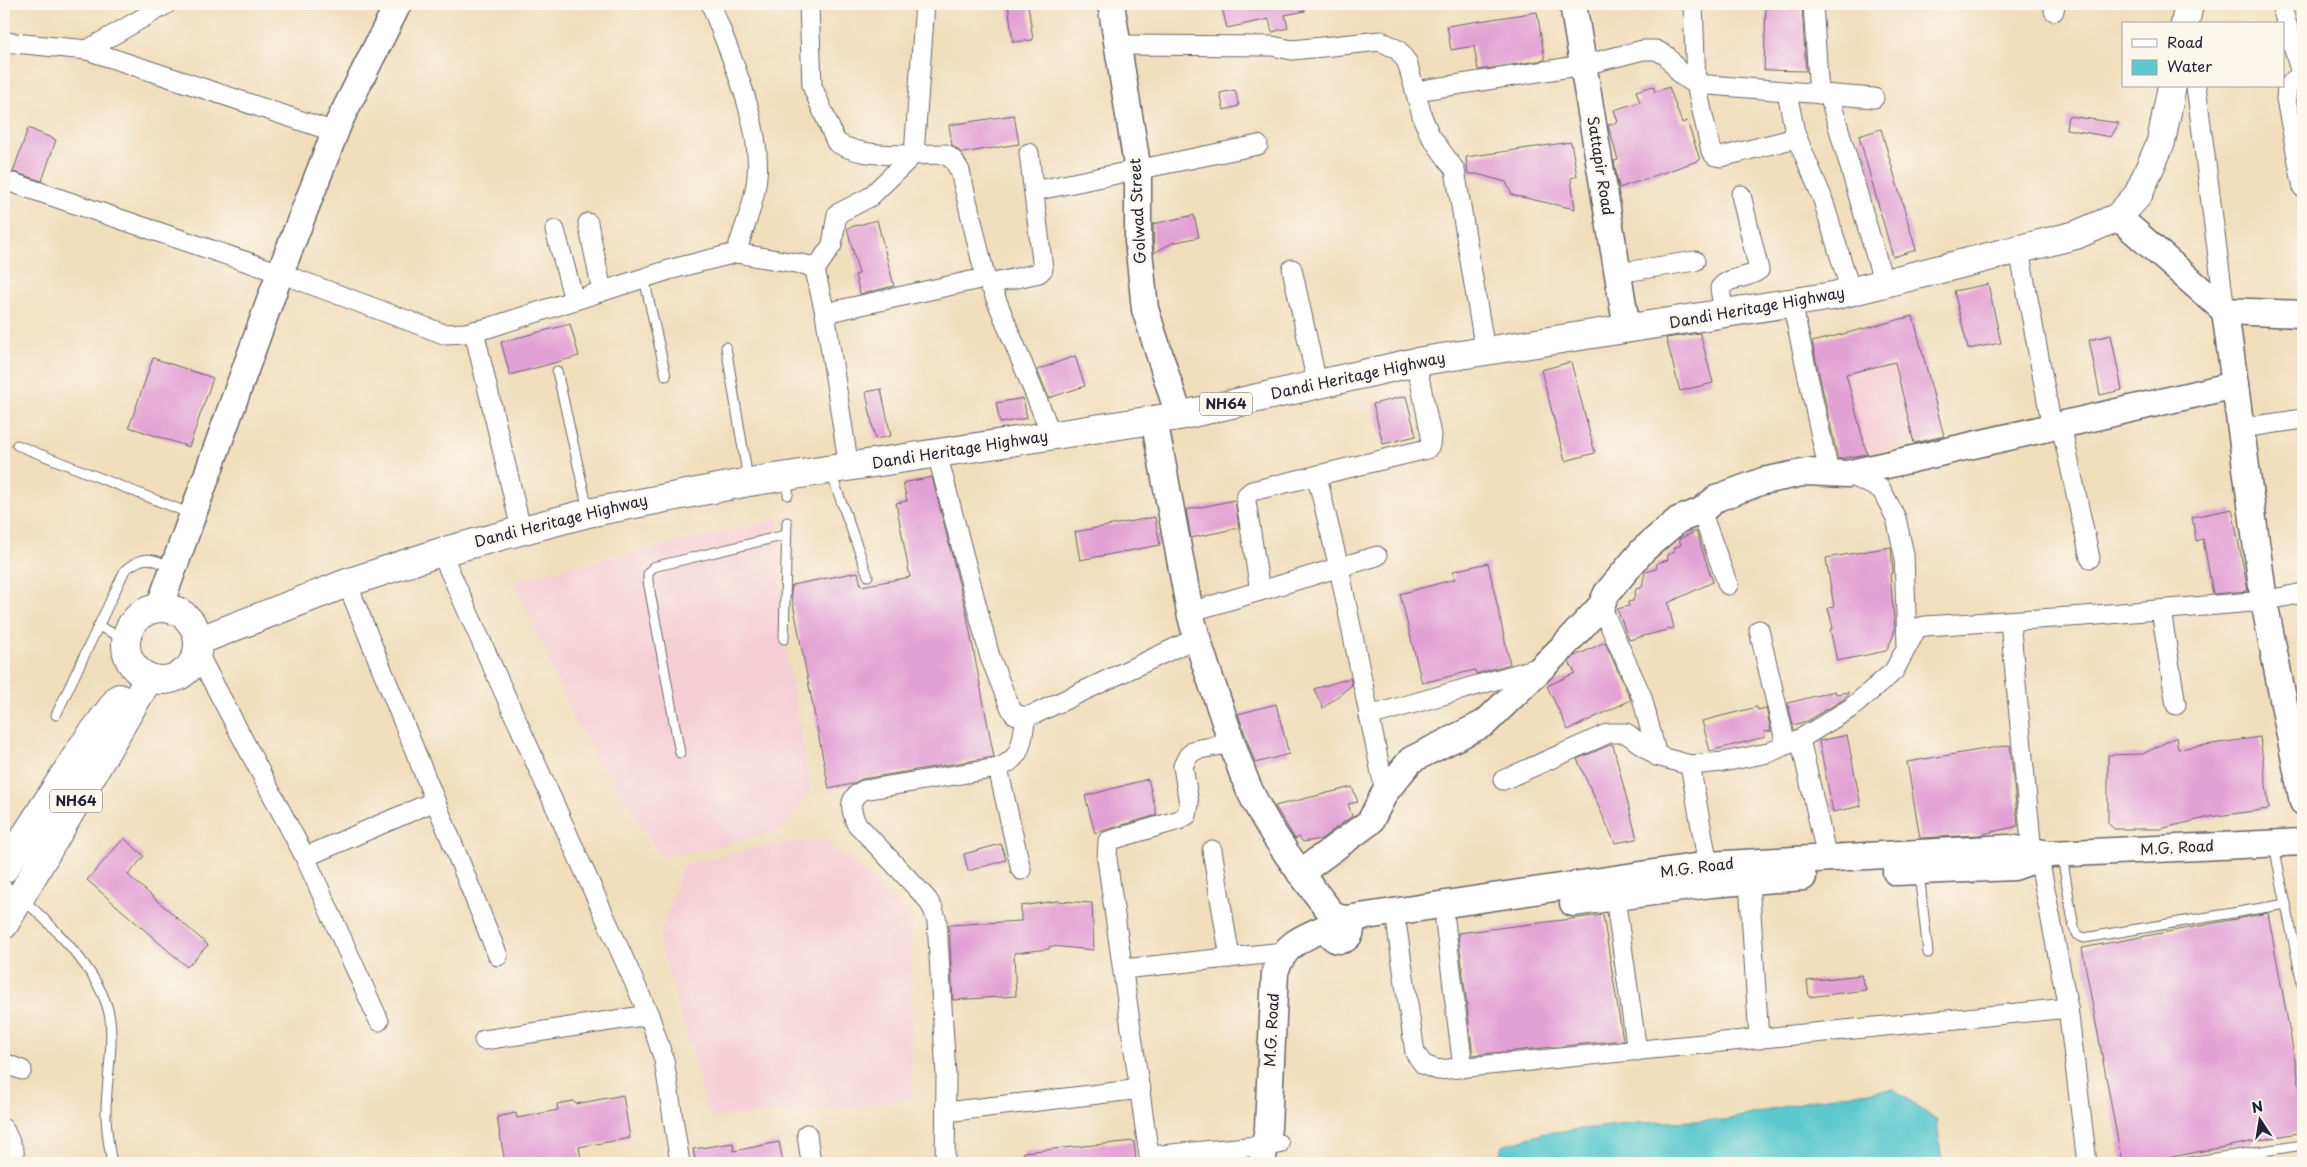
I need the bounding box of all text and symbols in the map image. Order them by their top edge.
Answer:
legend [2122,22,2284,88]
text: Road [2167,30,2203,53]
text: Water [2167,54,2212,77]
street label: Sattapir Road [1582,114,1621,217]
street label: Golwad Street [1122,158,1151,265]
street label: Dandi Heritage Highway [1667,280,1846,333]
street label: Dandi Heritage Highway [1268,345,1447,404]
road number: NH64 [1200,392,1252,416]
street label: Dandi Heritage Highway [870,423,1049,474]
street label: Dandi Heritage Highway [472,487,650,552]
road number: NH64 [50,789,102,812]
street label: M.G. Road [2139,833,2215,860]
street label: M.G. Road [1659,851,1735,882]
street label: M.G. Road [1257,992,1284,1068]
north arrow [2234,1094,2284,1144]
text: N [2250,1095,2265,1118]

